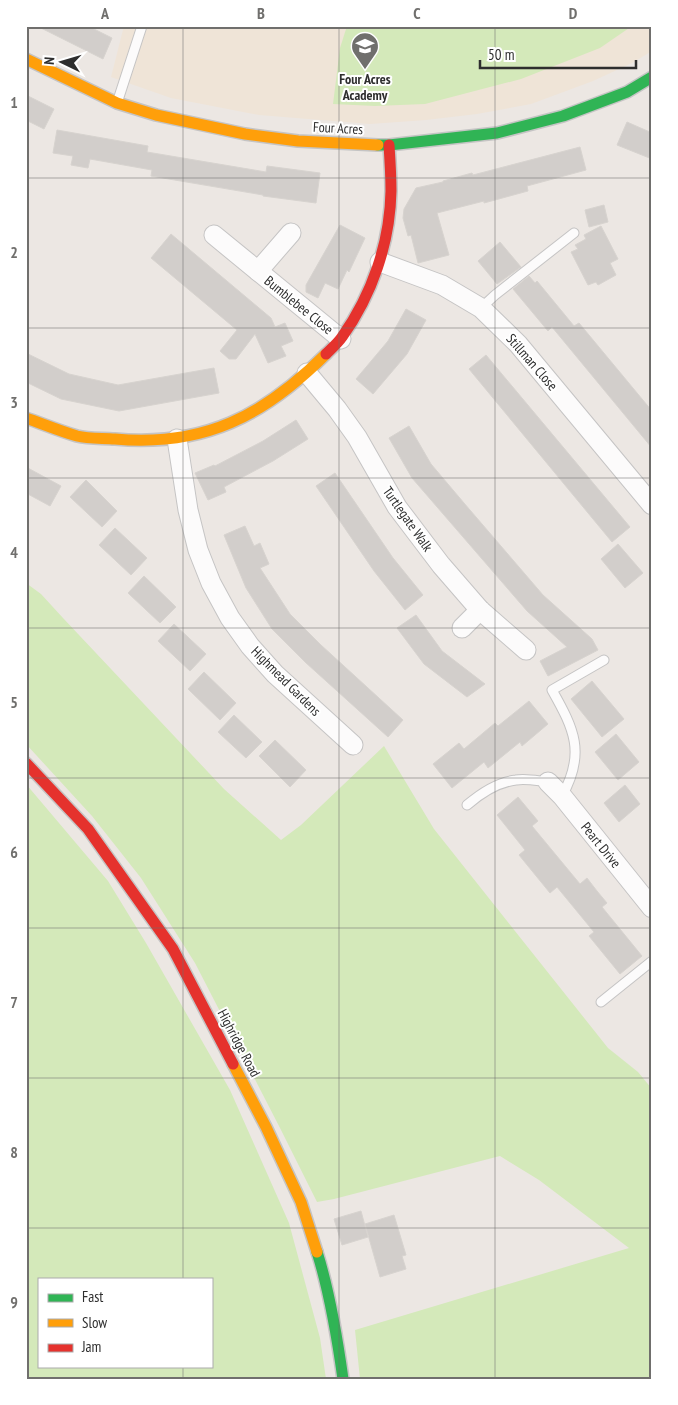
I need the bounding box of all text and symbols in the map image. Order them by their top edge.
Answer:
text: A [100,3,110,23]
text: B [257,3,265,23]
text: C [413,3,421,23]
text: D [569,3,578,23]
school or university icon: Four Acres Academy [350,31,380,70]
north arrow [38,38,88,88]
scale bar [480,38,637,70]
text: 50 m [488,45,514,64]
text: N [40,56,58,65]
place label: Four Acres Academy [339,70,391,104]
text: 1 [10,92,18,112]
street label: Four Acres [312,118,364,138]
text: 2 [10,242,18,262]
street label: Bumblebee Close [261,272,337,338]
street label: Stillman Close [502,330,562,394]
text: 3 [10,392,18,412]
street label: Turtlegate Walk [379,483,437,555]
text: 4 [10,542,18,562]
street label: Highmead Gardens [247,642,325,720]
text: 5 [10,692,18,712]
street label: Peart Drive [577,818,625,872]
text: 6 [10,842,18,862]
text: 7 [10,992,18,1012]
street label: Highridge Road [214,1006,264,1080]
text: 8 [10,1142,18,1162]
legend [38,1278,212,1368]
text: Fast [82,1287,103,1306]
text: 9 [10,1292,18,1312]
text: Slow [82,1313,107,1332]
text: Jam [81,1337,101,1356]

